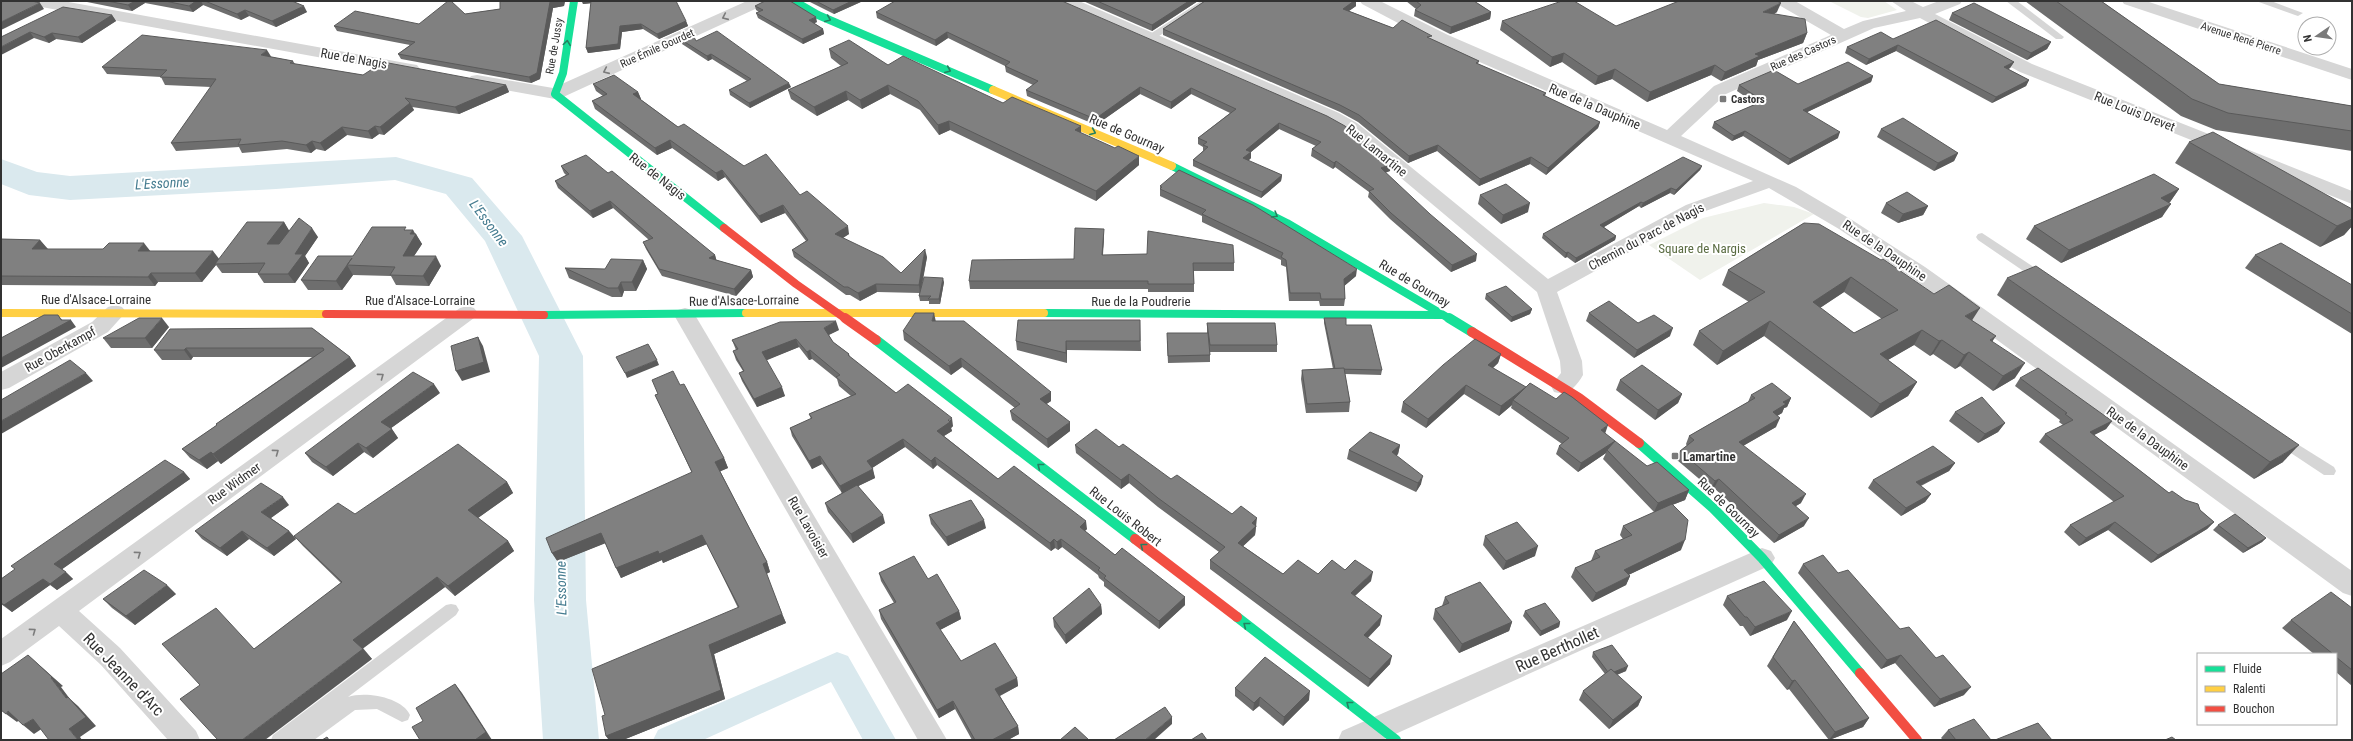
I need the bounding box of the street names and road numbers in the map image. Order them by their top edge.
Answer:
street label: Rue de Jussy [543,16,566,75]
street label: Avenue René Pierre [2199,19,2283,58]
street label: Rue Émile Gourdet [618,26,696,71]
street label: Rue des Castors [1768,33,1838,74]
street label: Rue de Nagis [319,45,388,72]
street label: Rue de la Dauphine [1547,80,1643,133]
street label: Rue Louis Drevet [2092,88,2178,135]
street label: Rue de Gournay [1087,111,1167,156]
street label: Rue Lamartine [1343,121,1410,180]
street label: Rue de Nagis [627,150,689,203]
street label: Chemin du Parc de Nagis [1586,200,1707,273]
street label: Rue de la Dauphine [1840,217,1930,284]
street label: Rue de Gournay [1377,256,1453,311]
street label: Rue d'Alsace-Lorraine [41,292,151,307]
street label: Rue d'Alsace-Lorraine [689,292,799,309]
street label: Rue d'Alsace-Lorraine [365,293,475,308]
street label: Rue de la Poudrerie [1091,294,1191,309]
street label: Rue Oberkampf [22,324,98,375]
street label: Rue de la Dauphine [2104,404,2192,473]
street label: Rue Widmer [205,459,264,508]
street label: Rue de Gournay [1695,474,1763,541]
street label: Rue Louis Robert [1087,484,1165,549]
street label: Rue Lavoisier [785,494,832,561]
street label: Rue Berthollet [1513,623,1602,676]
street label: Rue Jeanne d'Arc [79,629,168,720]

